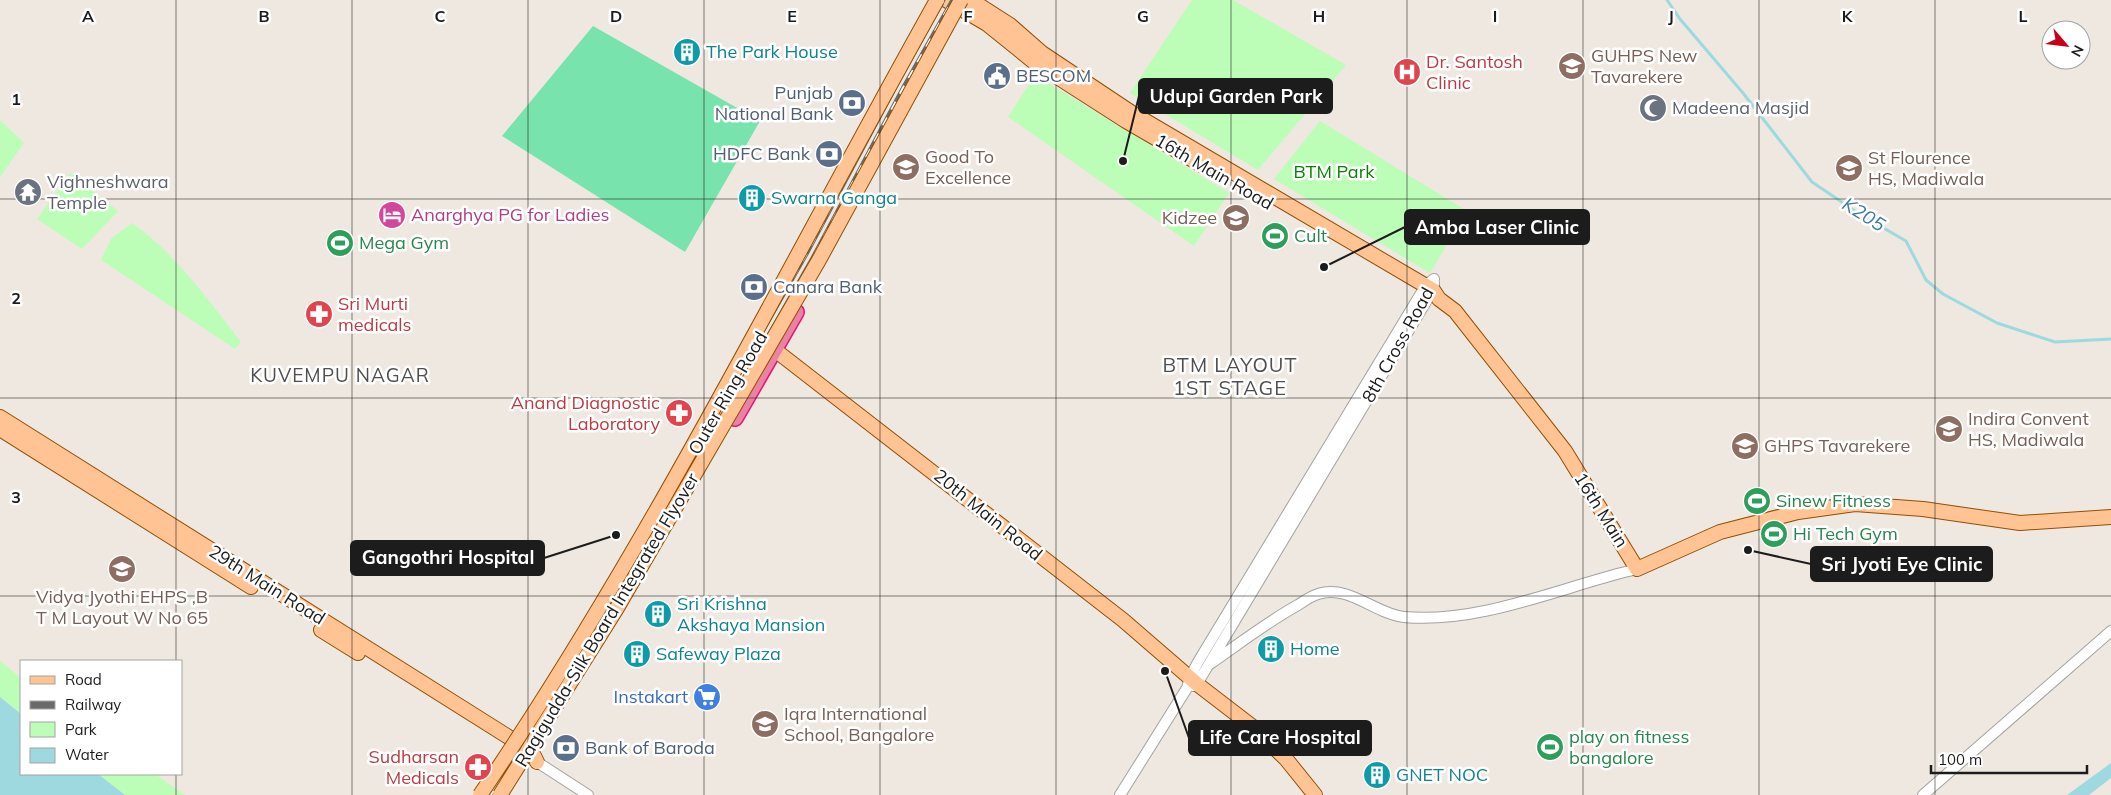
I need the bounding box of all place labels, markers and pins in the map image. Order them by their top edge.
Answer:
building icon: The Park House [672,37,702,67]
place label: The Park House [706,40,838,63]
place label: GUHPS New Tavarekere [1591,44,1698,88]
place label: Dr. Santosh Clinic [1426,50,1523,94]
school or university icon: GUHPS New Tavarekere [1557,51,1587,81]
hospital icon: Dr. Santosh Clinic [1392,57,1422,87]
public building icon: BESCOM [982,61,1012,91]
place label: BESCOM [1016,64,1091,87]
callout: Udupi Garden Park [1139,79,1332,113]
place label: Punjab National Bank [715,81,834,125]
bank icon: Punjab National Bank [837,88,867,118]
mosque icon: Madeena Masjid [1638,93,1668,123]
place label: Madeena Masjid [1672,96,1809,119]
bank icon: HDFC Bank [814,139,844,169]
place label: HDFC Bank [713,142,811,165]
place label: Good To Excellence [925,145,1011,189]
place label: St Flourence HS, Madiwala [1868,146,1984,190]
school or university icon: Good To Excellence [891,152,921,182]
school or university icon: St Flourence HS, Madiwala [1834,153,1864,183]
place label: Vighneshwara Temple [47,170,168,214]
temple icon: Vighneshwara Temple [13,177,43,207]
building icon: Swarna Ganga [737,183,767,213]
place label: Swarna Ganga [771,186,897,209]
hotel icon: Anarghya PG for Ladies [377,200,407,230]
place label: Anarghya PG for Ladies [411,203,609,226]
school or university icon: Kidzee [1221,203,1251,233]
place label: Kidzee [1162,206,1217,229]
callout: Amba Laser Clinic [1405,210,1589,244]
sports icon: Cult [1260,221,1290,251]
place label: Cult [1294,224,1327,247]
sports icon: Mega Gym [325,228,355,258]
place label: Mega Gym [359,231,449,254]
bank icon: Canara Bank [739,272,769,302]
place label: Canara Bank [773,275,883,298]
place label: Sri Murti medicals [338,292,412,336]
pharmacy icon: Sri Murti medicals [304,299,334,329]
place label: Anand Diagnostic Laboratory [511,391,660,435]
pharmacy icon: Anand Diagnostic Laboratory [664,398,694,428]
place label: Indira Convent HS, Madiwala [1968,407,2089,451]
school or university icon: Indira Convent HS, Madiwala [1934,414,1964,444]
school or university icon: GHPS Tavarekere [1730,431,1760,461]
place label: GHPS Tavarekere [1764,434,1910,457]
sports icon: Sinew Fitness [1742,486,1772,516]
place label: Sinew Fitness [1776,489,1891,512]
sports icon: Hi Tech Gym [1759,519,1789,549]
place label: Hi Tech Gym [1793,522,1898,545]
callout: Gangothri Hospital [351,541,544,575]
callout: Sri Jyoti Eye Clinic [1811,547,1992,581]
school or university icon: Vidya Jyothi EHPS ,B T M Layout W No 65 [107,554,137,584]
place label: Vidya Jyothi EHPS ,B T M Layout W No 65 [36,585,208,629]
place label: Sri Krishna Akshaya Mansion [677,592,825,636]
building icon: Sri Krishna Akshaya Mansion [643,599,673,629]
building icon: Home [1256,634,1286,664]
place label: Home [1290,637,1340,660]
building icon: Safeway Plaza [622,639,652,669]
place label: Safeway Plaza [656,642,781,665]
supermarket icon: Instakart [692,682,722,712]
place label: Instakart [614,685,688,708]
place label: Iqra International School, Bangalore [784,702,934,746]
school or university icon: Iqra International School, Bangalore [750,709,780,739]
callout: Life Care Hospital [1189,721,1371,755]
place label: play on fitness bangalore [1569,725,1689,769]
sports icon: play on fitness bangalore [1535,732,1565,762]
bank icon: Bank of Baroda [551,733,581,763]
place label: Bank of Baroda [585,736,715,759]
place label: Sudharsan Medicals [369,745,459,789]
pharmacy icon: Sudharsan Medicals [463,752,493,782]
building icon: GNET NOC [1362,760,1392,790]
place label: GNET NOC [1396,763,1488,786]

